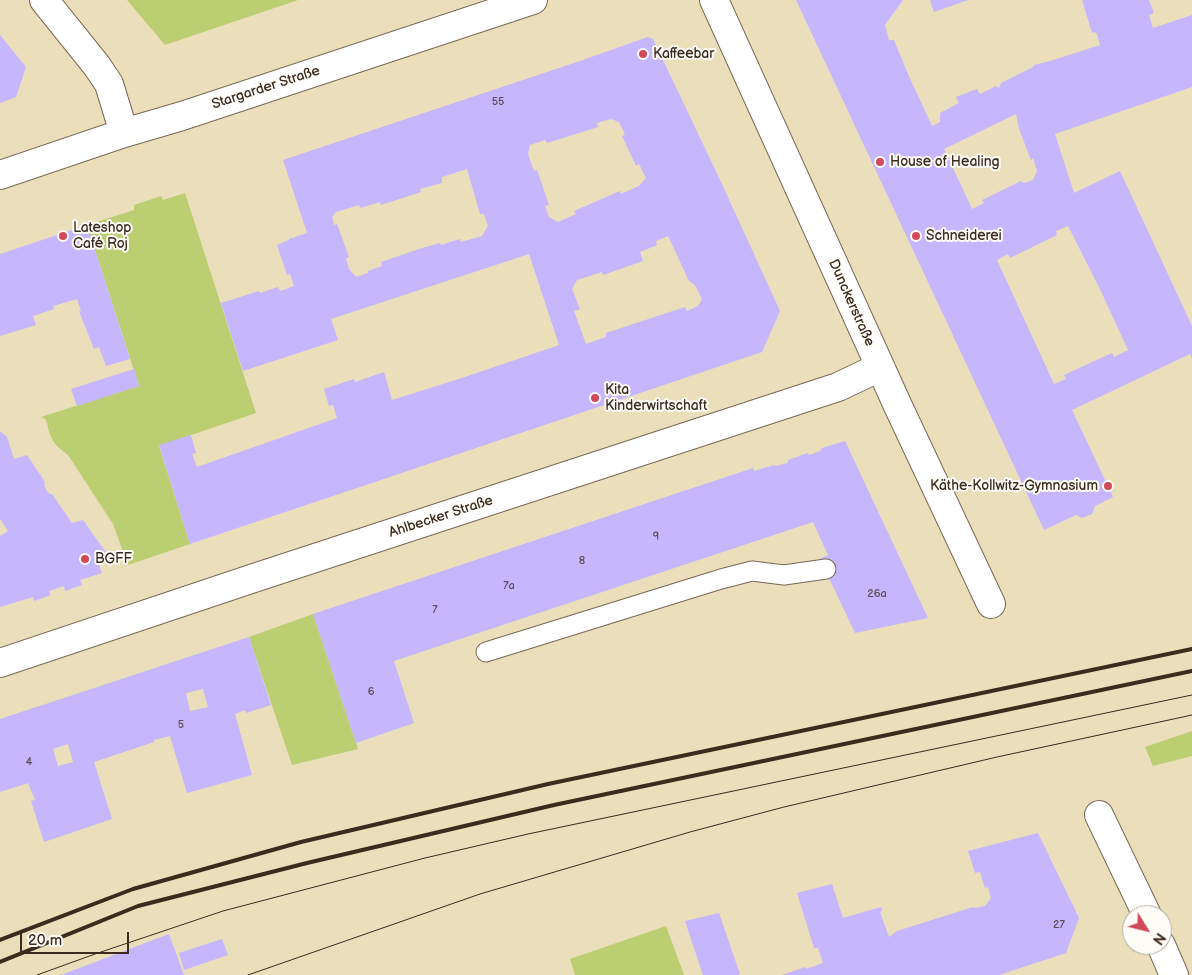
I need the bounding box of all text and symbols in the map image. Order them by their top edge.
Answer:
place label: Kaffeebar [653,46,714,62]
marker: Kaffeebar [637,48,649,60]
street label: Stargarder Straße [210,63,322,113]
house number: 55 [492,95,504,109]
place label: House of Healing [890,154,1000,170]
marker: House of Healing [874,156,886,168]
place label: Lateshop Café Roj [73,220,131,252]
place label: Schneiderei [926,228,1002,244]
marker: Lateshop Café Roj [57,230,69,242]
marker: Schneiderei [910,230,922,242]
street label: Dunckerstraße [824,257,878,349]
place label: Kita Kinderwirtschaft [605,382,707,414]
marker: Kita Kinderwirtschaft [589,392,601,404]
place label: Käthe-Kollwitz-Gymnasium [930,478,1098,494]
marker: Käthe-Kollwitz-Gymnasium [1102,480,1114,492]
street label: Ahlbecker Straße [387,492,495,542]
house number: 9 [653,530,659,544]
place label: BGFF [95,551,132,567]
marker: BGFF [79,553,91,565]
house number: 8 [579,554,585,568]
house number: 7a [503,579,515,593]
house number: 26a [867,587,887,601]
house number: 7 [432,603,438,617]
house number: 6 [368,685,374,699]
house number: 5 [178,718,184,732]
house number: 4 [26,755,32,769]
north arrow [1122,905,1172,955]
house number: 27 [1053,918,1065,932]
scale bar [22,922,131,954]
text: N [1149,929,1169,948]
text: 20 m [28,931,62,950]

